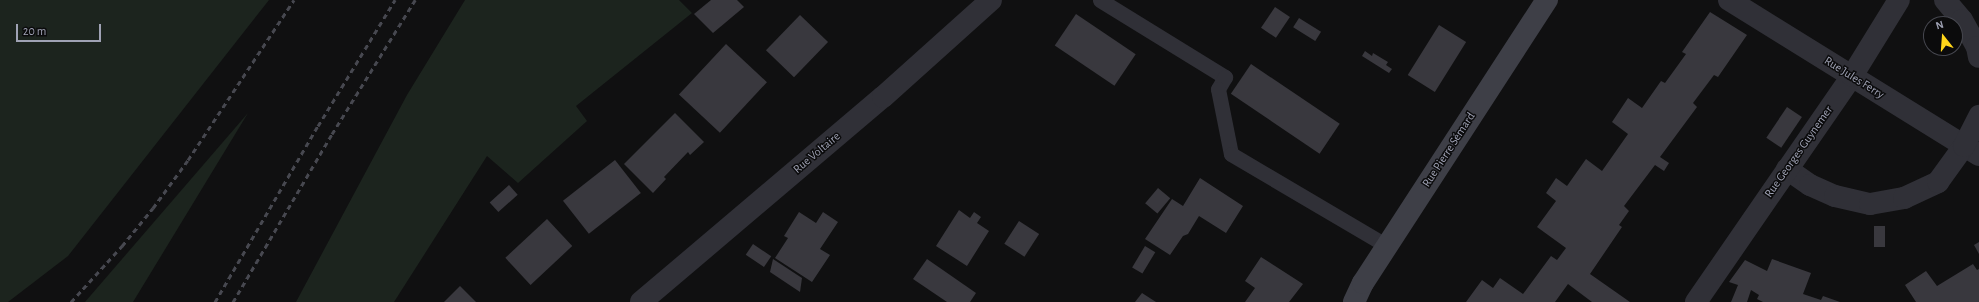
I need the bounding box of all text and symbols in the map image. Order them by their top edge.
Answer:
scale bar [18,16,103,42]
north arrow [1923,16,1963,56]
text: N [1934,19,1945,31]
text: 20 m [23,25,46,37]
street label: Rue Jules Ferry [1821,54,1887,102]
street label: Rue Georges Guynemer [1762,103,1836,201]
street label: Rue Pierre Sémard [1420,110,1478,190]
street label: Rue Voltaire [791,129,843,177]

